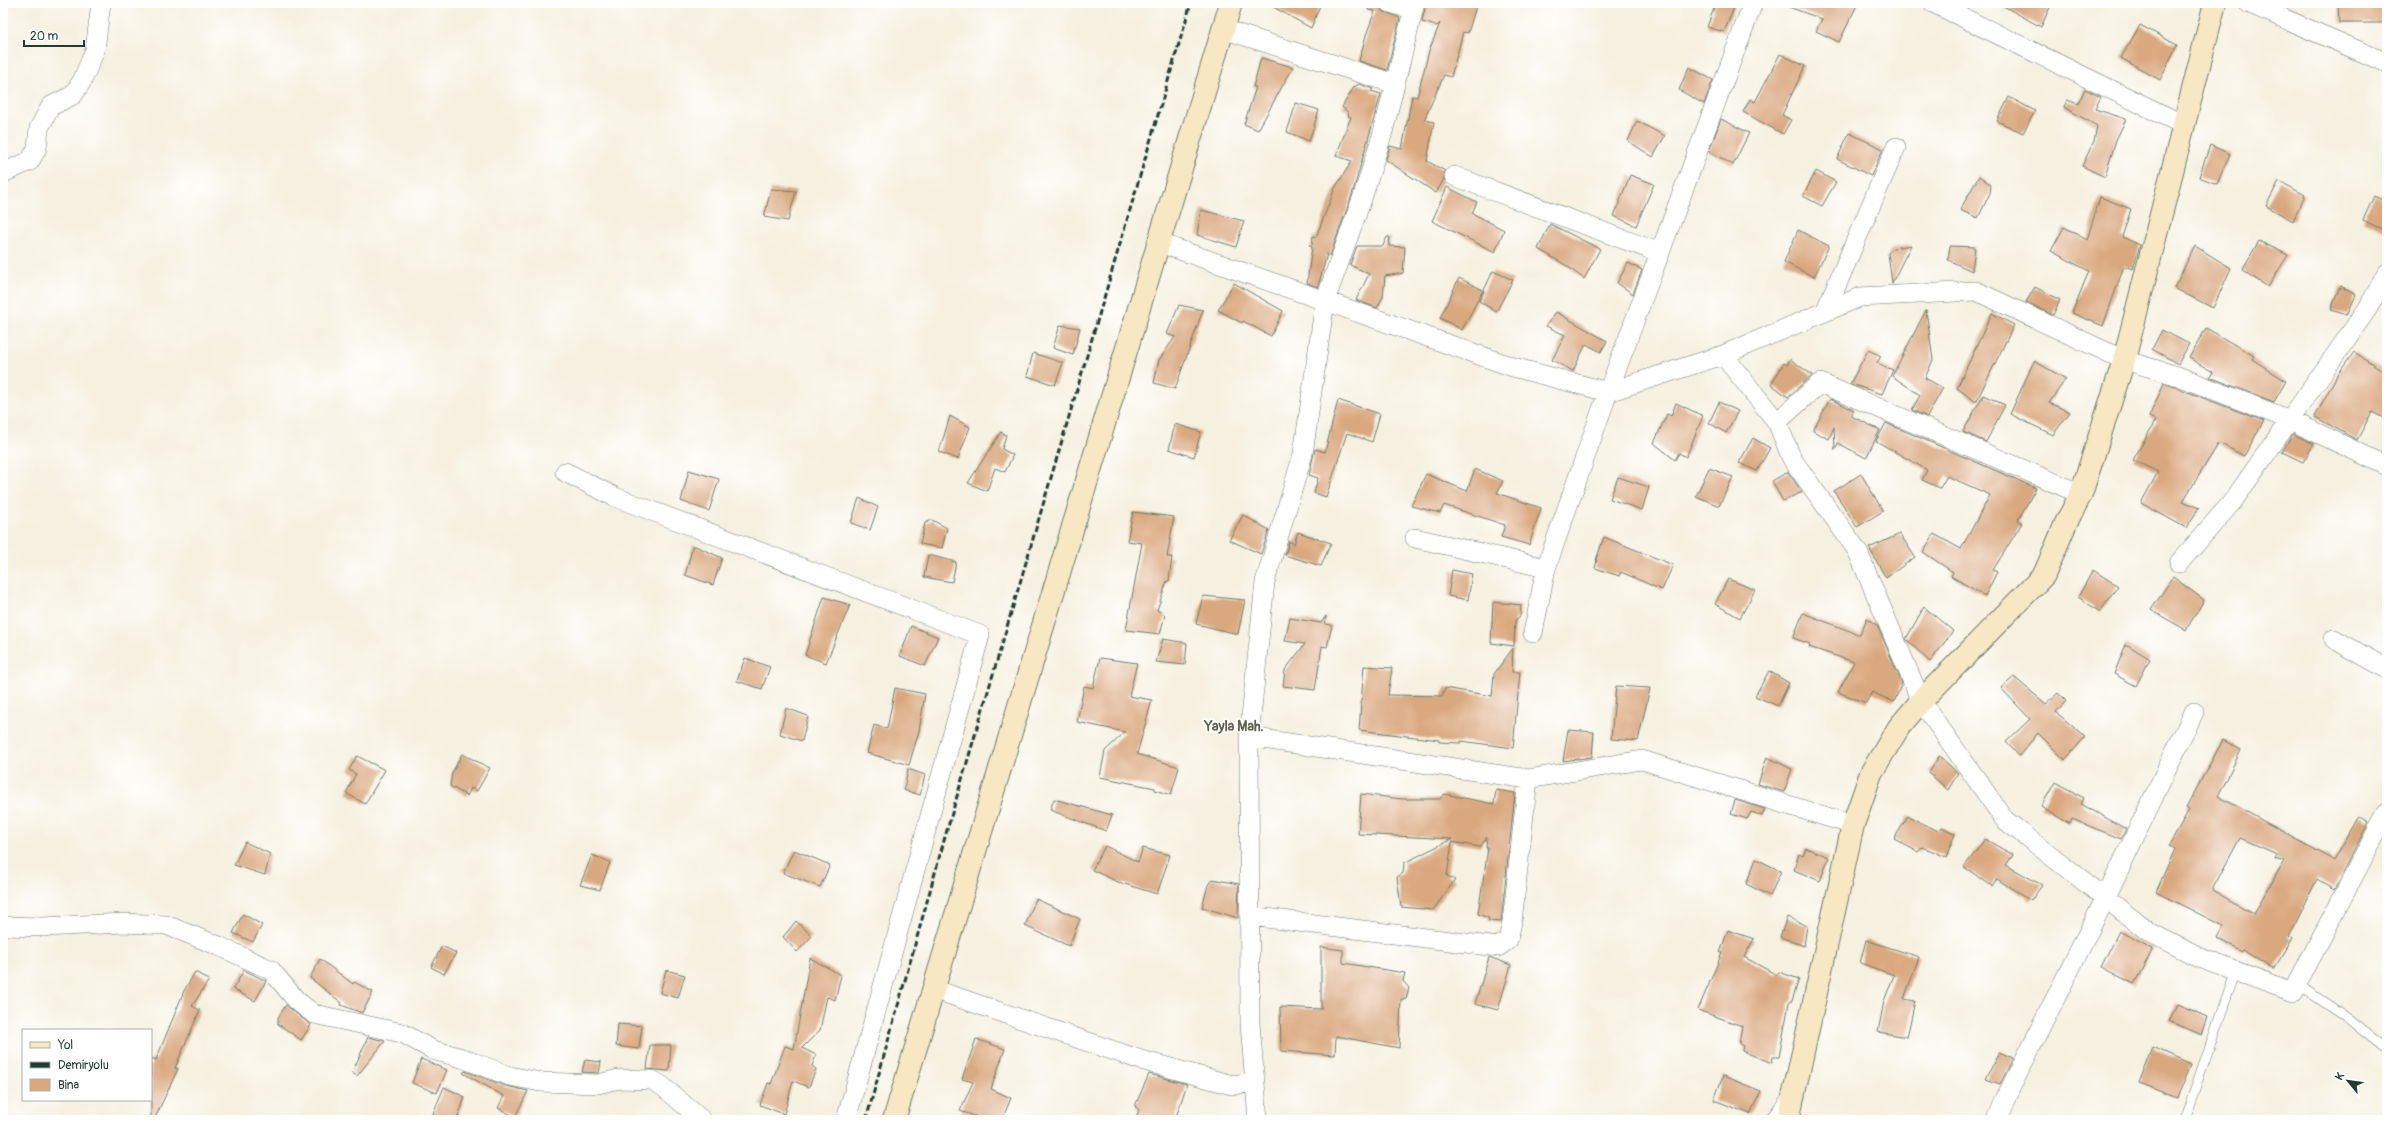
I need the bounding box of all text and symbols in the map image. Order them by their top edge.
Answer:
scale bar [24,22,84,48]
text: 20 m [30,29,59,44]
district label: Yayla Mah. [1203,718,1264,735]
legend [22,1029,152,1101]
text: Yol [57,1038,73,1053]
text: Demiryolu [58,1058,109,1073]
north arrow [2328,1061,2368,1101]
text: K [2332,1070,2347,1082]
text: Bina [58,1078,80,1093]

